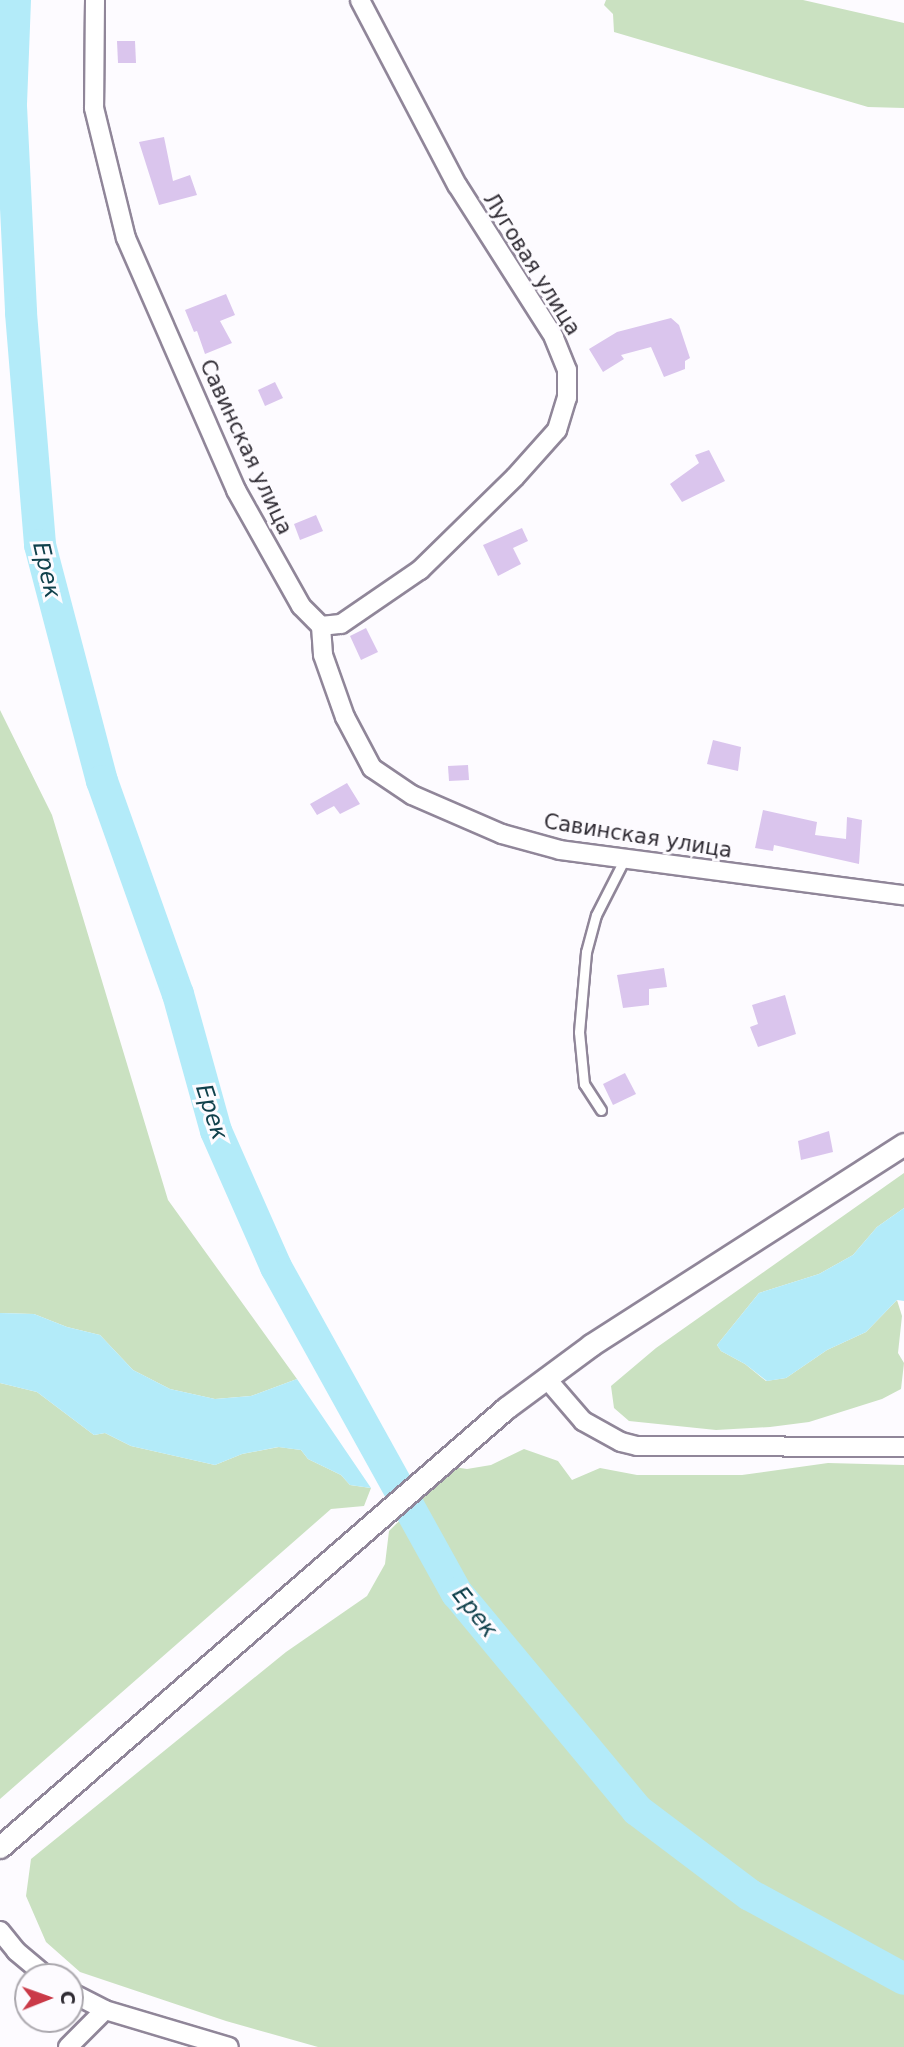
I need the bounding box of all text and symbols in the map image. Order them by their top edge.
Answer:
street label: Луговая улица [478,188,586,340]
street label: Савинская улица [194,355,298,539]
water label: Ерек [27,539,67,601]
street label: Савинская улица [542,809,734,863]
water label: Ерек [190,1081,234,1143]
water label: Ерек [447,1581,503,1643]
north arrow [14,1963,84,2033]
text: С [57,1990,79,2005]

